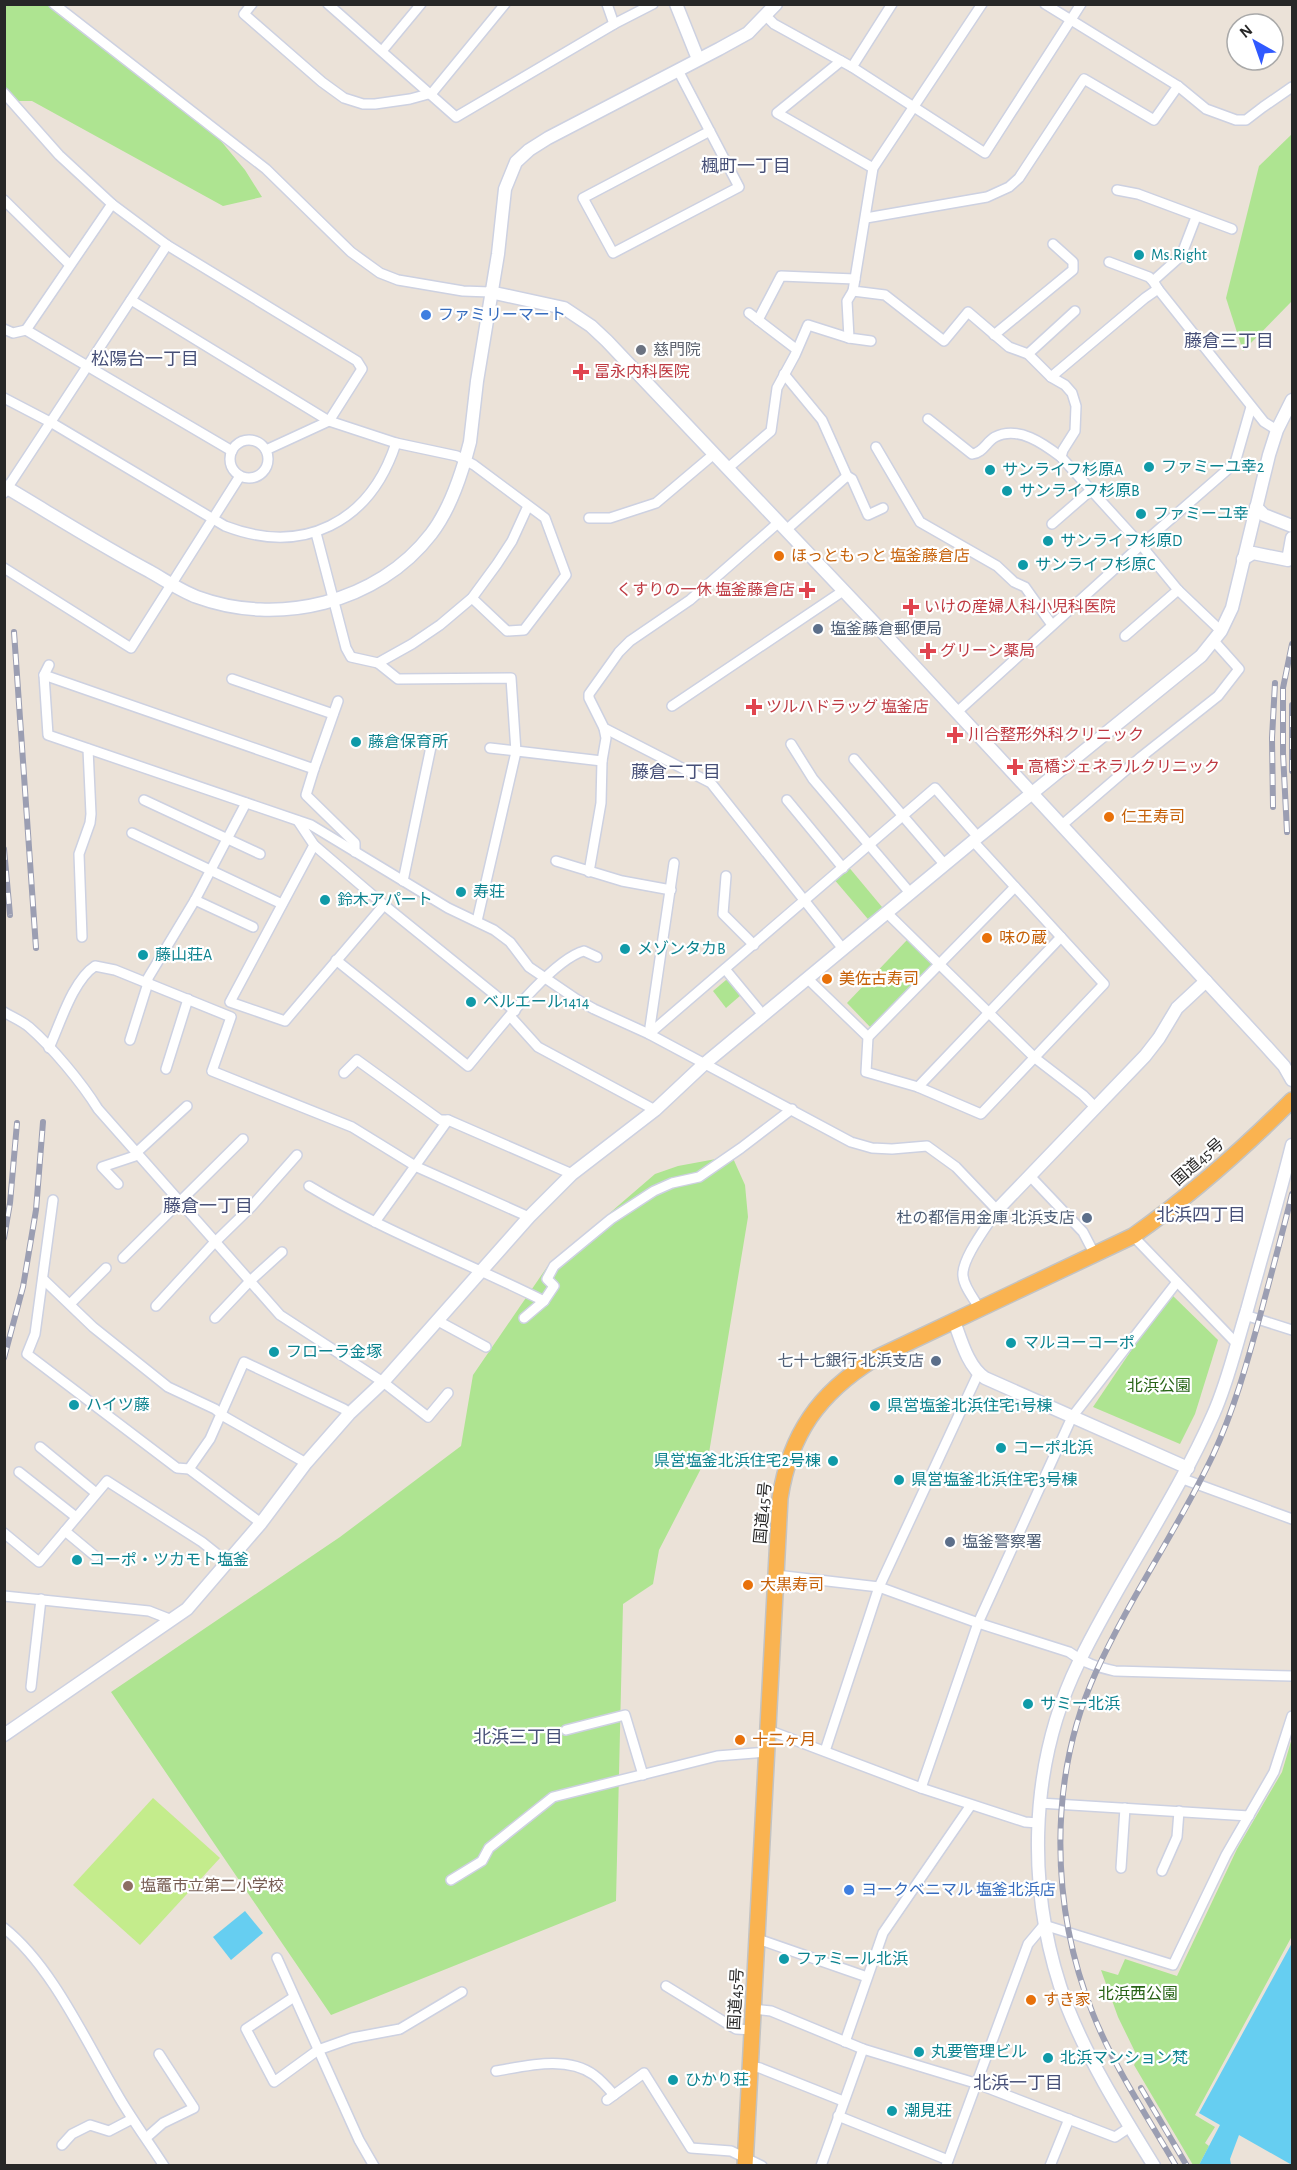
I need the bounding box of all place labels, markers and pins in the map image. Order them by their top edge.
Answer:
place label: Ms.Right [1151,247,1207,263]
marker: Ms.Right [1132,248,1146,262]
place label: ファミリーマート [438,307,566,323]
marker: ファミリーマート [419,308,433,322]
place label: 慈門院 [653,341,701,358]
marker: 慈門院 [634,343,648,357]
marker: 冨永内科医院 [572,363,590,381]
place label: 冨永内科医院 [594,363,690,380]
place label: ファミーユ幸2 [1161,459,1264,475]
marker: ファミーユ幸2 [1142,460,1156,474]
place label: サンライフ杉原A [1002,462,1123,478]
marker: サンライフ杉原A [983,463,997,477]
place label: サンライフ杉原B [1019,483,1140,499]
marker: サンライフ杉原B [1000,484,1014,498]
place label: ファミーユ幸 [1153,506,1249,522]
marker: ファミーユ幸 [1134,507,1148,521]
place label: サンライフ杉原D [1060,533,1182,549]
marker: サンライフ杉原D [1041,534,1055,548]
place label: ほっともっと 塩釜藤倉店 [791,547,970,564]
marker: ほっともっと 塩釜藤倉店 [772,549,786,563]
place label: サンライフ杉原C [1035,557,1155,573]
marker: サンライフ杉原C [1016,558,1030,572]
place label: くすりの一休 塩釜藤倉店 [616,581,795,598]
marker: くすりの一休 塩釜藤倉店 [800,583,814,597]
marker: いけの産婦人科小児科医院 [902,598,920,616]
place label: いけの産婦人科小児科医院 [924,598,1116,615]
place label: 塩釜藤倉郵便局 [830,620,942,637]
marker: 塩釜藤倉郵便局 [811,622,825,636]
place label: グリーン薬局 [940,642,1035,659]
marker: グリーン薬局 [921,644,935,658]
place label: ツルハドラッグ 塩釜店 [766,698,929,715]
marker: ツルハドラッグ 塩釜店 [747,700,761,714]
marker: 川合整形外科クリニック [946,726,964,744]
place label: 川合整形外科クリニック [968,726,1144,743]
place label: 藤倉保育所 [368,733,448,750]
marker: 藤倉保育所 [349,735,363,749]
marker: 高橋ジェネラルクリニック [1006,758,1024,776]
place label: 高橋ジェネラルクリニック [1028,758,1220,775]
place label: 仁王寿司 [1121,808,1185,825]
marker: 仁王寿司 [1102,810,1116,824]
place label: 寿荘 [473,883,505,900]
marker: 寿荘 [454,885,468,899]
place label: 鈴木アパート [337,892,433,908]
marker: 鈴木アパート [318,893,332,907]
place label: 味の蔵 [999,930,1047,946]
marker: 味の蔵 [980,931,994,945]
place label: メゾンタカB [637,940,726,957]
marker: メゾンタカB [618,942,632,956]
place label: 藤山荘A [155,947,212,963]
marker: 藤山荘A [136,948,150,962]
place label: 美佐古寿司 [839,970,919,987]
marker: 美佐古寿司 [820,972,834,986]
place label: ベルエール1414 [483,994,590,1010]
marker: ベルエール1414 [464,995,478,1009]
place label: 杜の都信用金庫 北浜支店 [896,1209,1075,1226]
marker: 杜の都信用金庫 北浜支店 [1080,1211,1094,1225]
place label: マルヨーコーポ [1023,1335,1135,1351]
marker: マルヨーコーポ [1004,1336,1018,1350]
place label: フローラ金塚 [286,1344,382,1360]
marker: フローラ金塚 [267,1345,281,1359]
place label: 七十七銀行 北浜支店 [777,1352,924,1369]
marker: 七十七銀行 北浜支店 [929,1354,943,1368]
place label: ハイツ藤 [86,1397,150,1413]
place label: 県営塩釜北浜住宅1号棟 [887,1397,1053,1414]
marker: ハイツ藤 [67,1398,81,1412]
marker: 県営塩釜北浜住宅1号棟 [868,1399,882,1413]
place label: コーポ北浜 [1013,1439,1093,1456]
marker: コーポ北浜 [994,1441,1008,1455]
place label: 県営塩釜北浜住宅2号棟 [654,1452,821,1469]
marker: 県営塩釜北浜住宅2号棟 [826,1454,840,1468]
place label: 県営塩釜北浜住宅3号棟 [911,1471,1078,1488]
marker: 県営塩釜北浜住宅3号棟 [892,1473,906,1487]
place label: 塩釜警察署 [962,1533,1042,1550]
marker: 塩釜警察署 [943,1535,957,1549]
place label: コーポ・ツカモト塩釜 [89,1551,249,1568]
marker: コーポ・ツカモト塩釜 [70,1553,84,1567]
place label: 大黒寿司 [760,1576,824,1593]
marker: 大黒寿司 [741,1578,755,1592]
place label: サミー北浜 [1040,1695,1120,1712]
marker: サミー北浜 [1021,1697,1035,1711]
place label: 十二ヶ月 [752,1732,816,1748]
marker: 十二ヶ月 [733,1733,747,1747]
place label: 塩竈市立第二小学校 [140,1877,284,1894]
marker: 塩竈市立第二小学校 [121,1879,135,1893]
place label: ヨークベニマル 塩釜北浜店 [861,1881,1056,1898]
marker: ヨークベニマル 塩釜北浜店 [842,1883,856,1897]
place label: ファミール北浜 [796,1950,908,1967]
marker: ファミール北浜 [777,1952,791,1966]
place label: すき家 [1043,1991,1091,2008]
marker: すき家 [1024,1993,1038,2007]
place label: 丸要管理ビル [931,2043,1027,2060]
marker: 丸要管理ビル [912,2045,926,2059]
place label: 北浜マンション梵 [1060,2049,1188,2066]
marker: 北浜マンション梵 [1041,2051,1055,2065]
place label: ひかり荘 [685,2071,749,2088]
marker: ひかり荘 [666,2073,680,2087]
place label: 潮見荘 [904,2103,952,2119]
marker: 潮見荘 [885,2104,899,2118]

